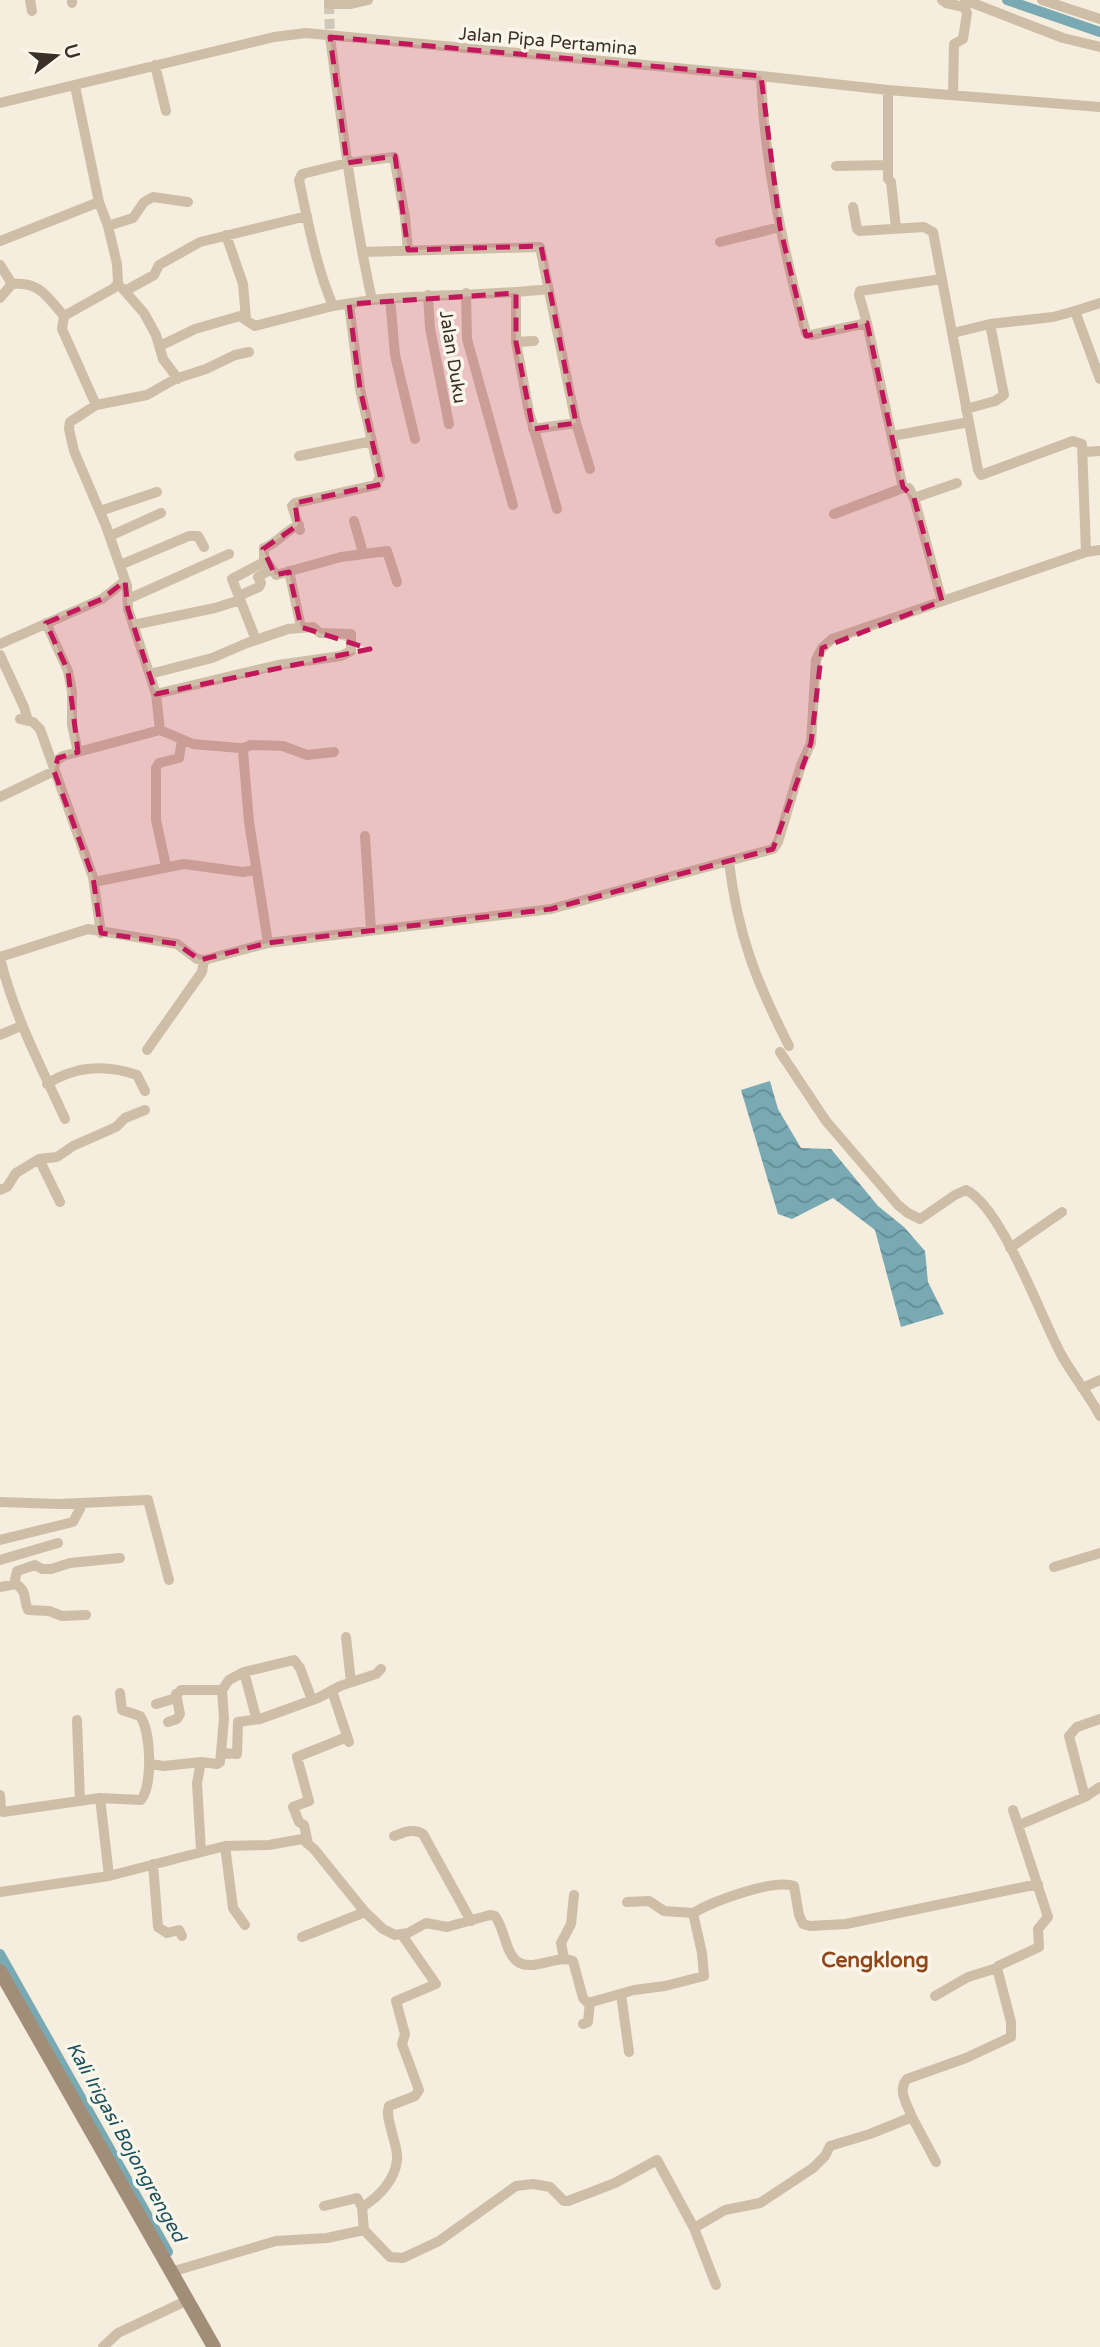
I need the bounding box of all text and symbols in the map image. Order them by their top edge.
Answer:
north arrow [21,21,91,91]
street label: Jalan Pipa Pertamina [458,22,638,60]
text: U [59,42,84,62]
street label: Jalan Duku [435,309,471,405]
district label: Cengklong [821,1948,929,1973]
water label: Kali Irigasi Bojongrenged [62,2038,191,2248]

